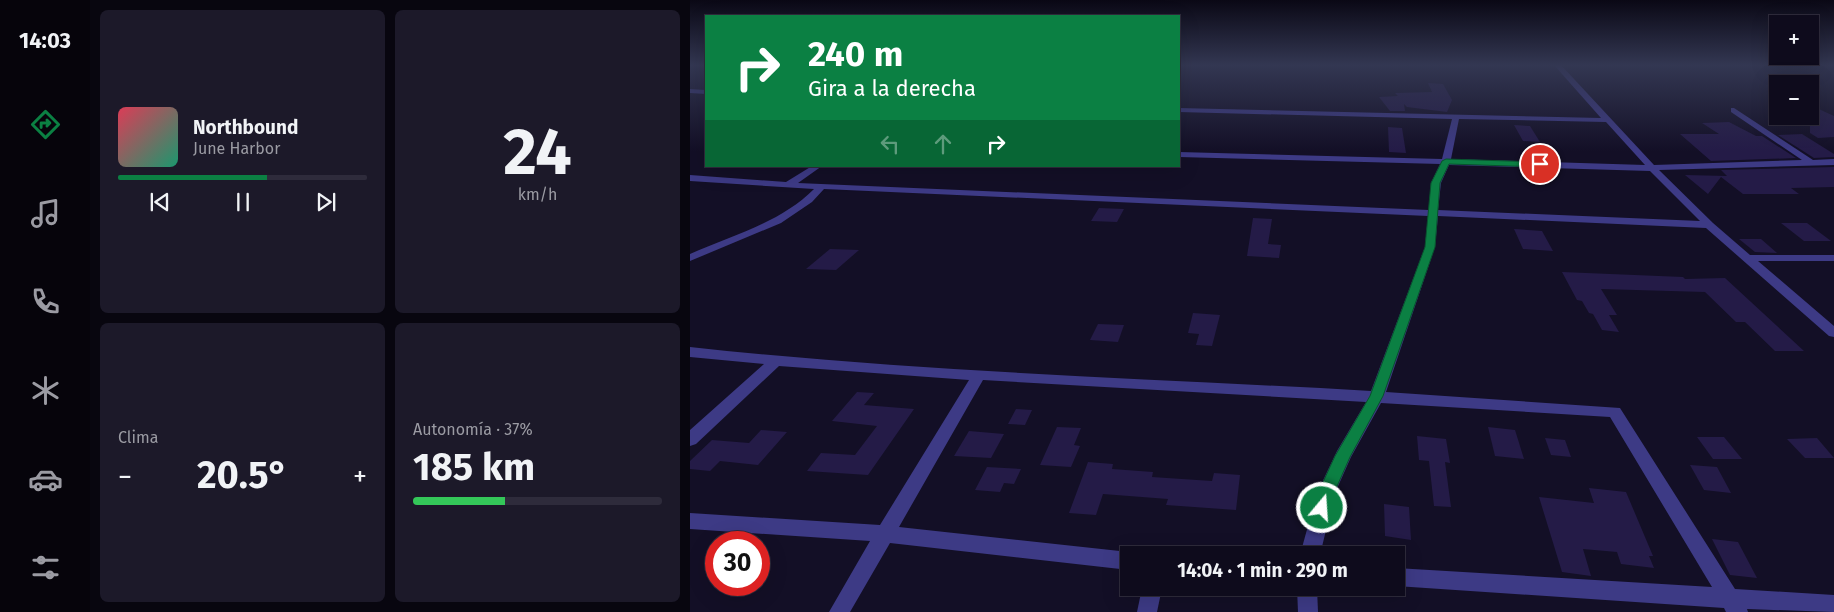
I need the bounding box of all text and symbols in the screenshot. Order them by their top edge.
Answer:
map controls [1769,15,1819,125]
button: + [1769,15,1819,65]
text: 14:03 [19,27,71,54]
text: 240 m [808,33,903,75]
icon: right [725,35,790,100]
text: Gira a la derecha [808,75,976,102]
button: − [1769,75,1819,125]
icon: directions [28,107,63,142]
text: 24 [503,113,572,191]
text: Northbound [193,116,298,139]
icon: left [876,130,904,158]
icon: ahead [929,130,957,158]
icon: right [982,130,1010,158]
text: June Harbor [193,139,280,158]
pin [1519,143,1561,185]
icon: arrive [1526,150,1554,178]
text: km/h [518,185,557,204]
icon: previous [146,188,174,216]
icon: pause [229,188,257,216]
icon: next [312,188,340,216]
icon: music [28,196,63,231]
icon: phone [28,284,63,319]
icon: climate [28,373,63,408]
text: Autonomía · 37% [413,420,533,439]
text: Clima [118,428,158,447]
text: 185 km [413,444,535,490]
text: 20.5° [197,452,288,498]
text: − [118,460,132,493]
text: + [353,460,367,493]
icon: car [28,462,63,497]
position arrow [1295,481,1347,533]
speed limit sign: 30 [705,531,770,596]
icon: filters [28,550,63,585]
text: 14:04 · 1 min · 290 m [1177,559,1348,582]

